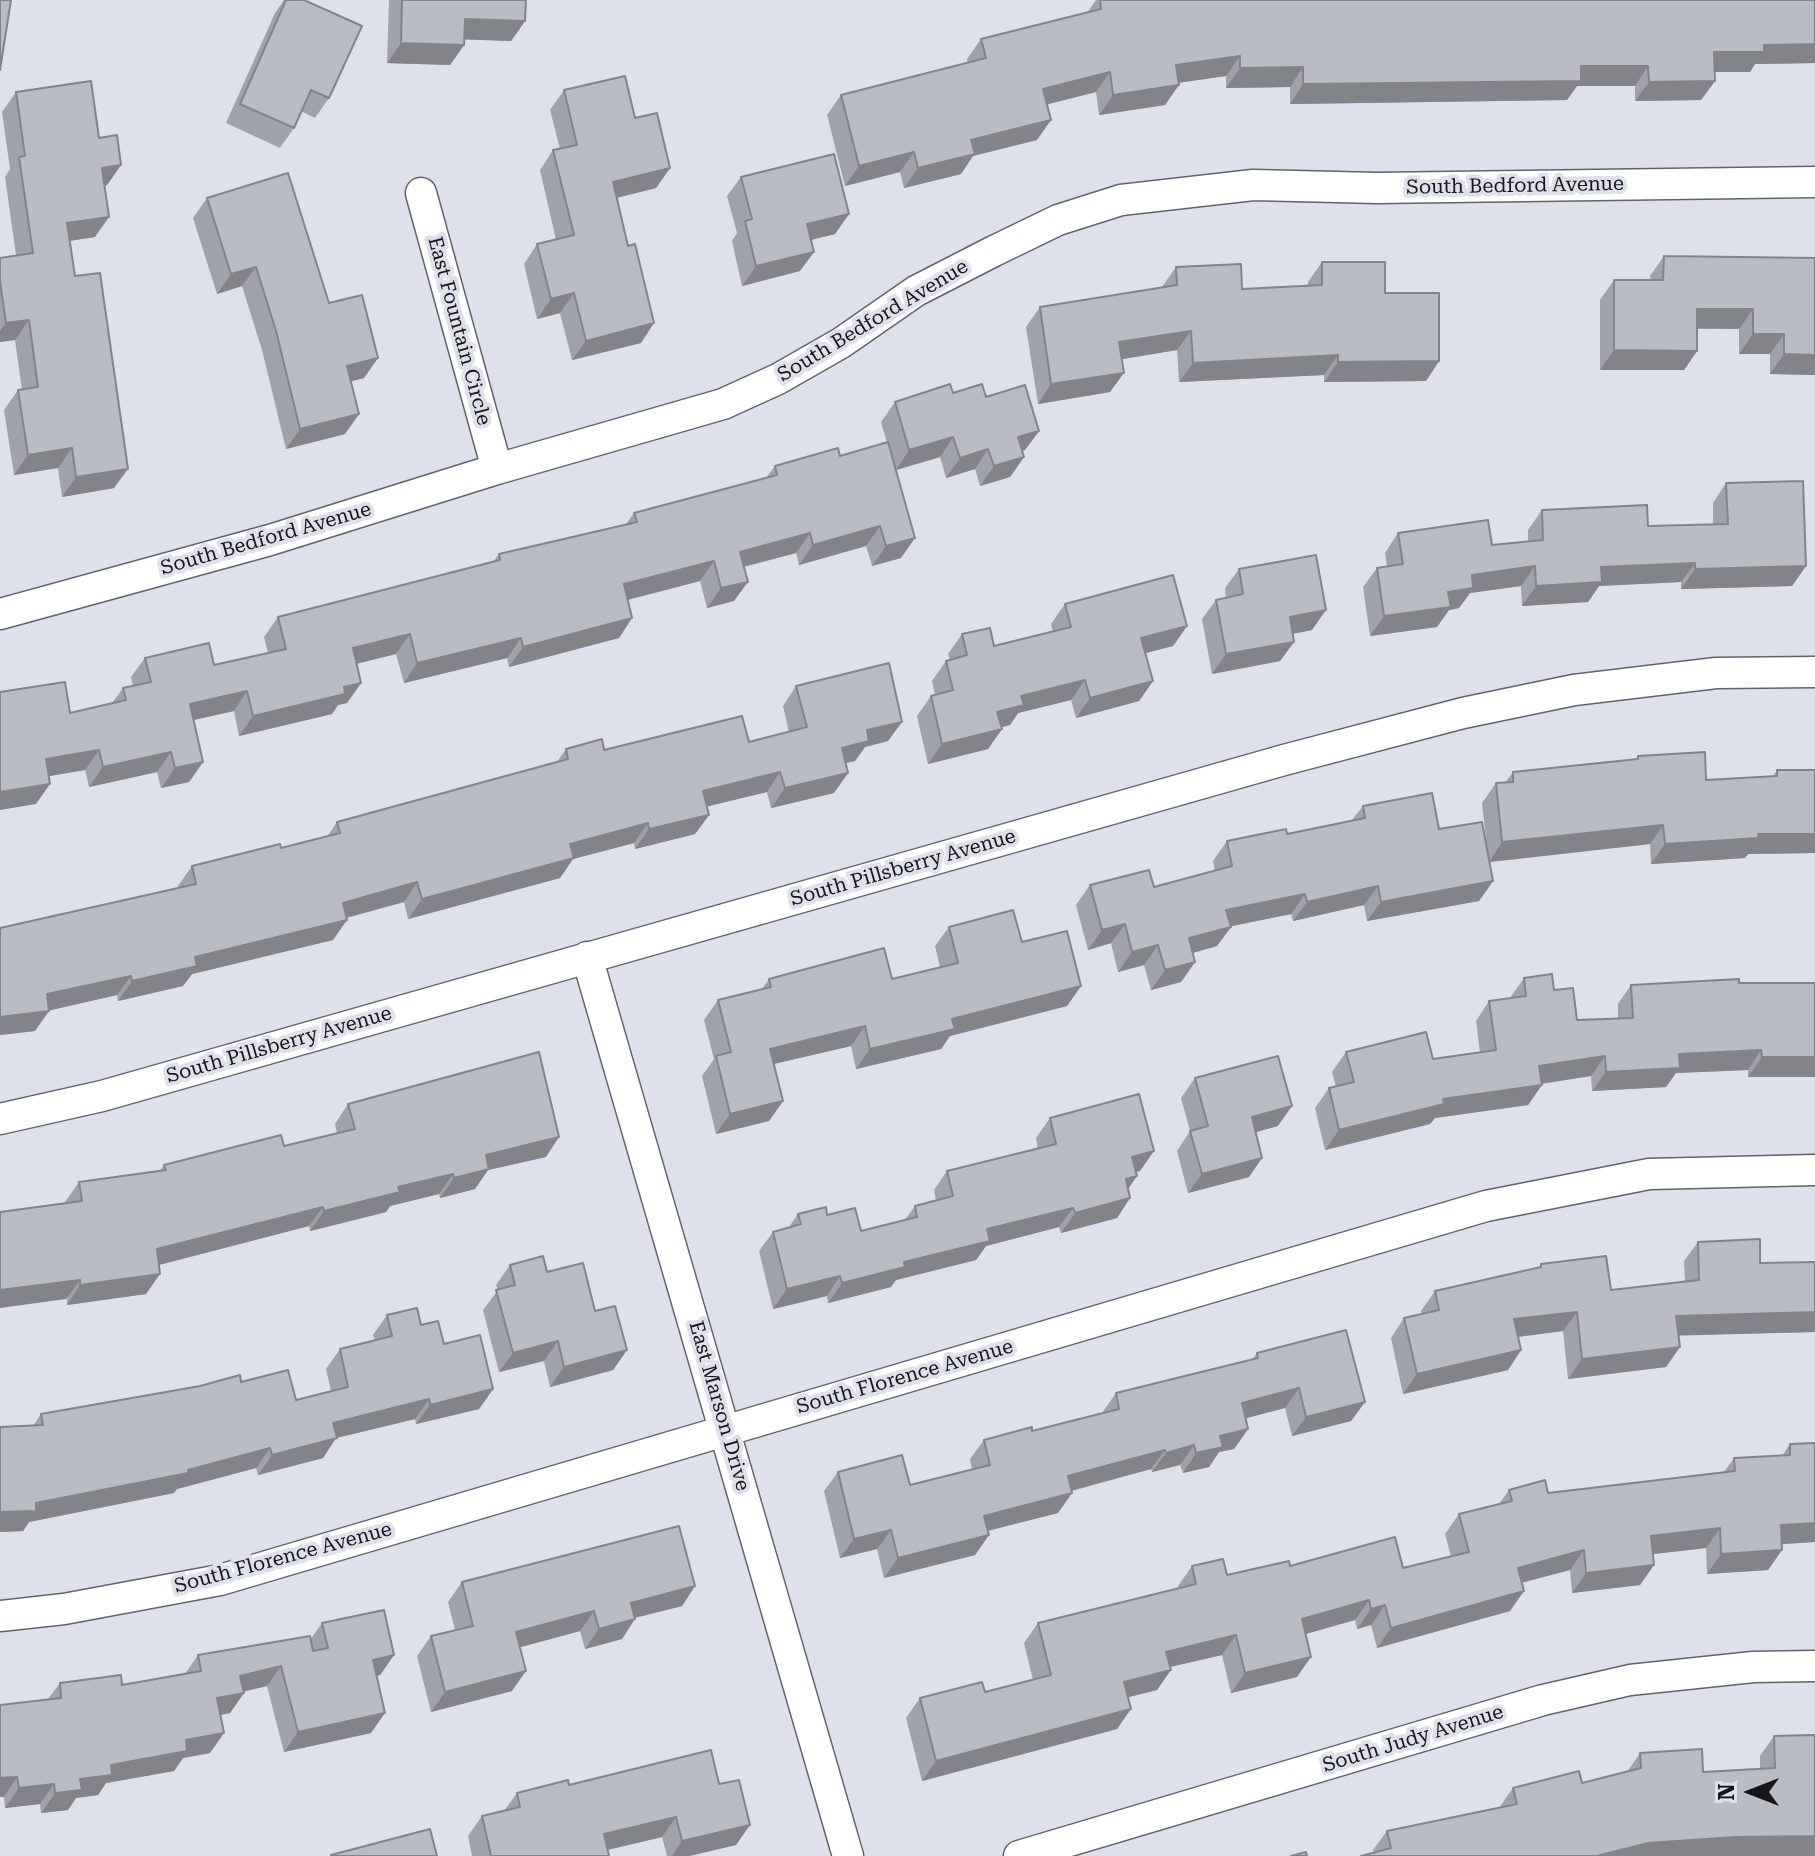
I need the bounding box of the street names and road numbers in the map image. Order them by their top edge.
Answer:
street label: South Bedford Avenue [1406,172,1624,200]
street label: East Fountain Circle [422,234,496,428]
street label: South Bedford Avenue [773,255,973,387]
street label: South Bedford Avenue [158,497,374,581]
street label: South Pillsberry Avenue [788,824,1018,912]
street label: South Pillsberry Avenue [164,1001,394,1089]
street label: East Marson Drive [683,1318,755,1494]
street label: South Florence Avenue [794,1335,1016,1419]
street label: South Florence Avenue [172,1517,394,1599]
street label: South Judy Avenue [1320,1700,1506,1778]

